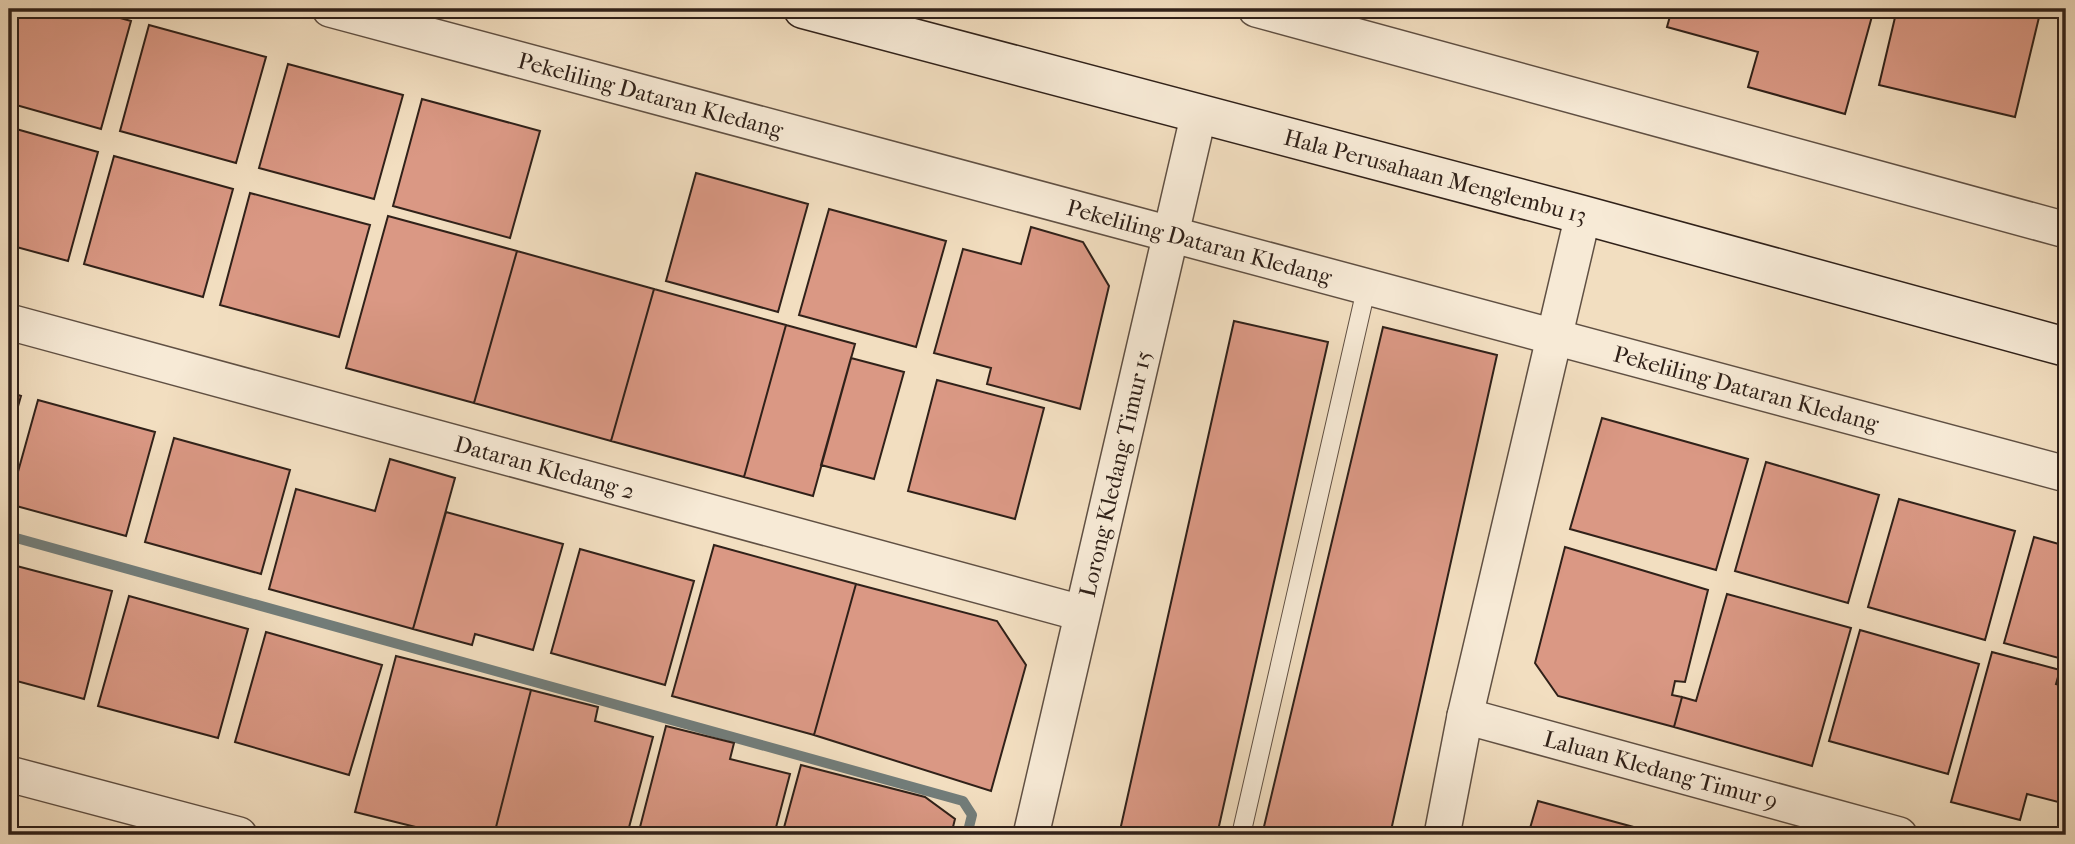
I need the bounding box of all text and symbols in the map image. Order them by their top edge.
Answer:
street label: Pekeliling Dataran Kledang [515,46,787,143]
street label: Hala Perusahaan Menglembu 13 [1281,123,1590,229]
street label: Pekeliling Dataran Kledang [1064,193,1336,290]
street label: Pekeliling Dataran Kledang [1611,340,1882,437]
street label: Lorong Kledang Timur 15 [1073,348,1157,599]
street label: Dataran Kledang 2 [451,430,638,505]
street label: Laluan Kledang Timur 9 [1541,725,1781,815]

